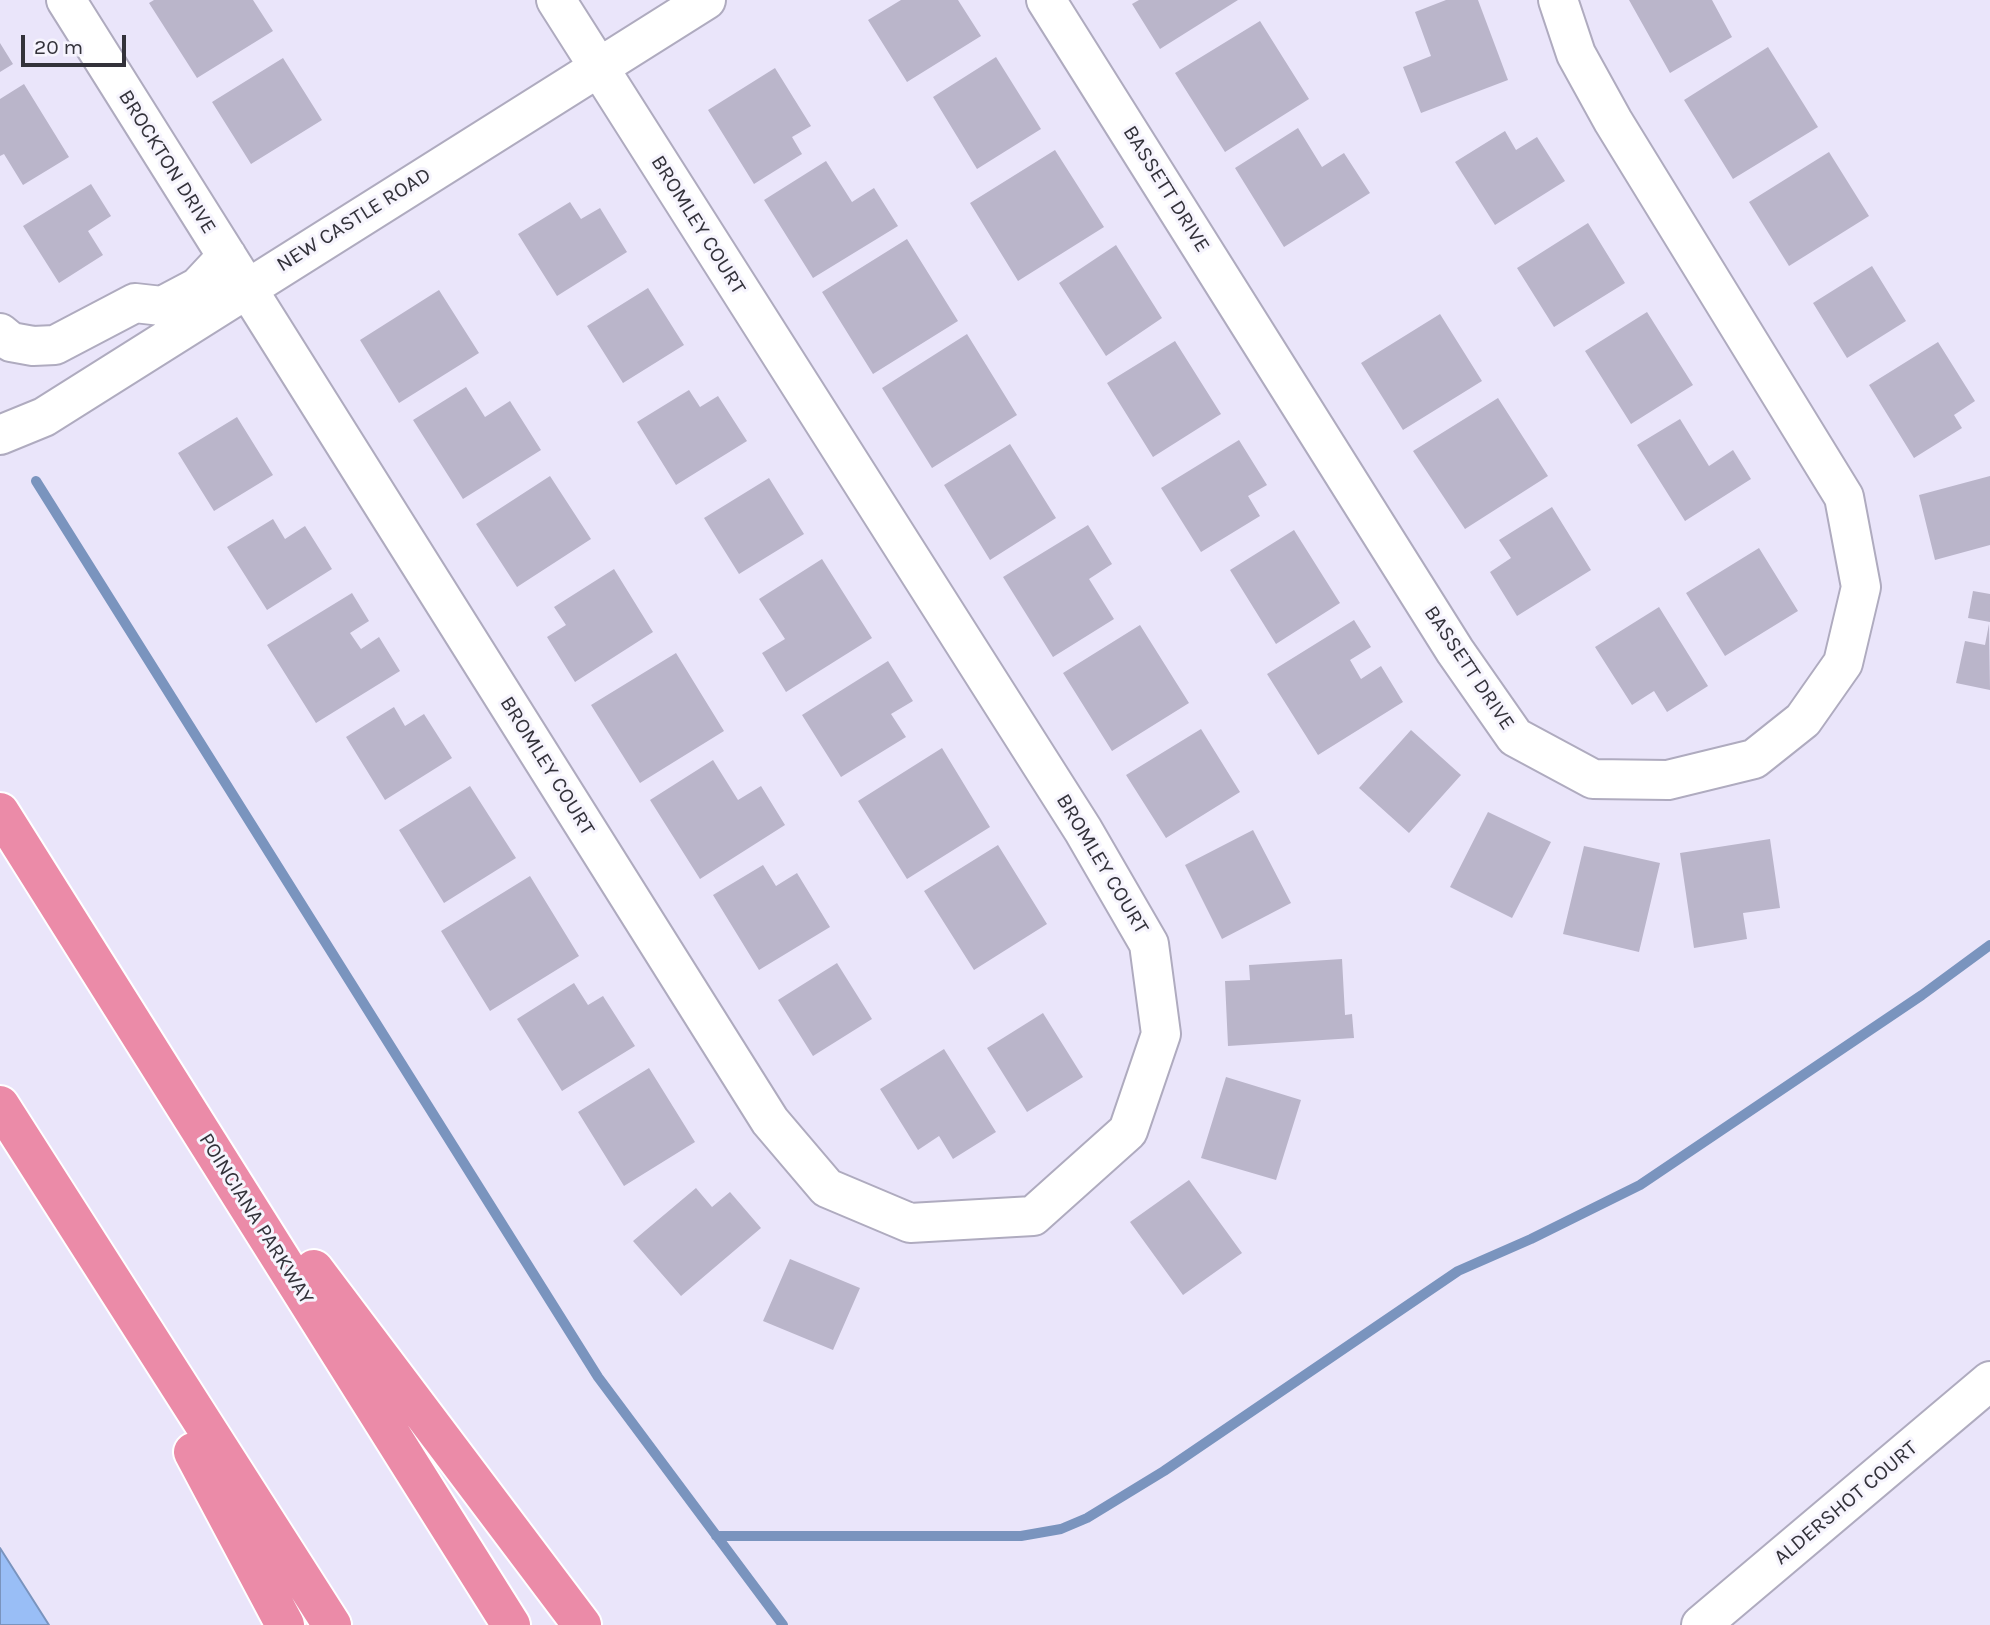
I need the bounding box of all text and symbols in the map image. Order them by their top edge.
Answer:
scale bar [24,21,130,65]
text: 20 m [34,35,83,59]
street label: BROCKTON DRIVE [113,85,221,239]
street label: BASSETT DRIVE [1117,121,1215,257]
street label: BROMLEY COURT [645,151,751,299]
street label: NEW CASTLE ROAD [272,162,436,278]
street label: BASSETT DRIVE [1418,601,1520,735]
street label: BROMLEY COURT [494,692,600,840]
street label: BROMLEY COURT [1050,789,1154,939]
street label: POINCIANA PARKWAY [193,1129,319,1309]
street label: ALDERSHOT COURT [1769,1436,1923,1570]

